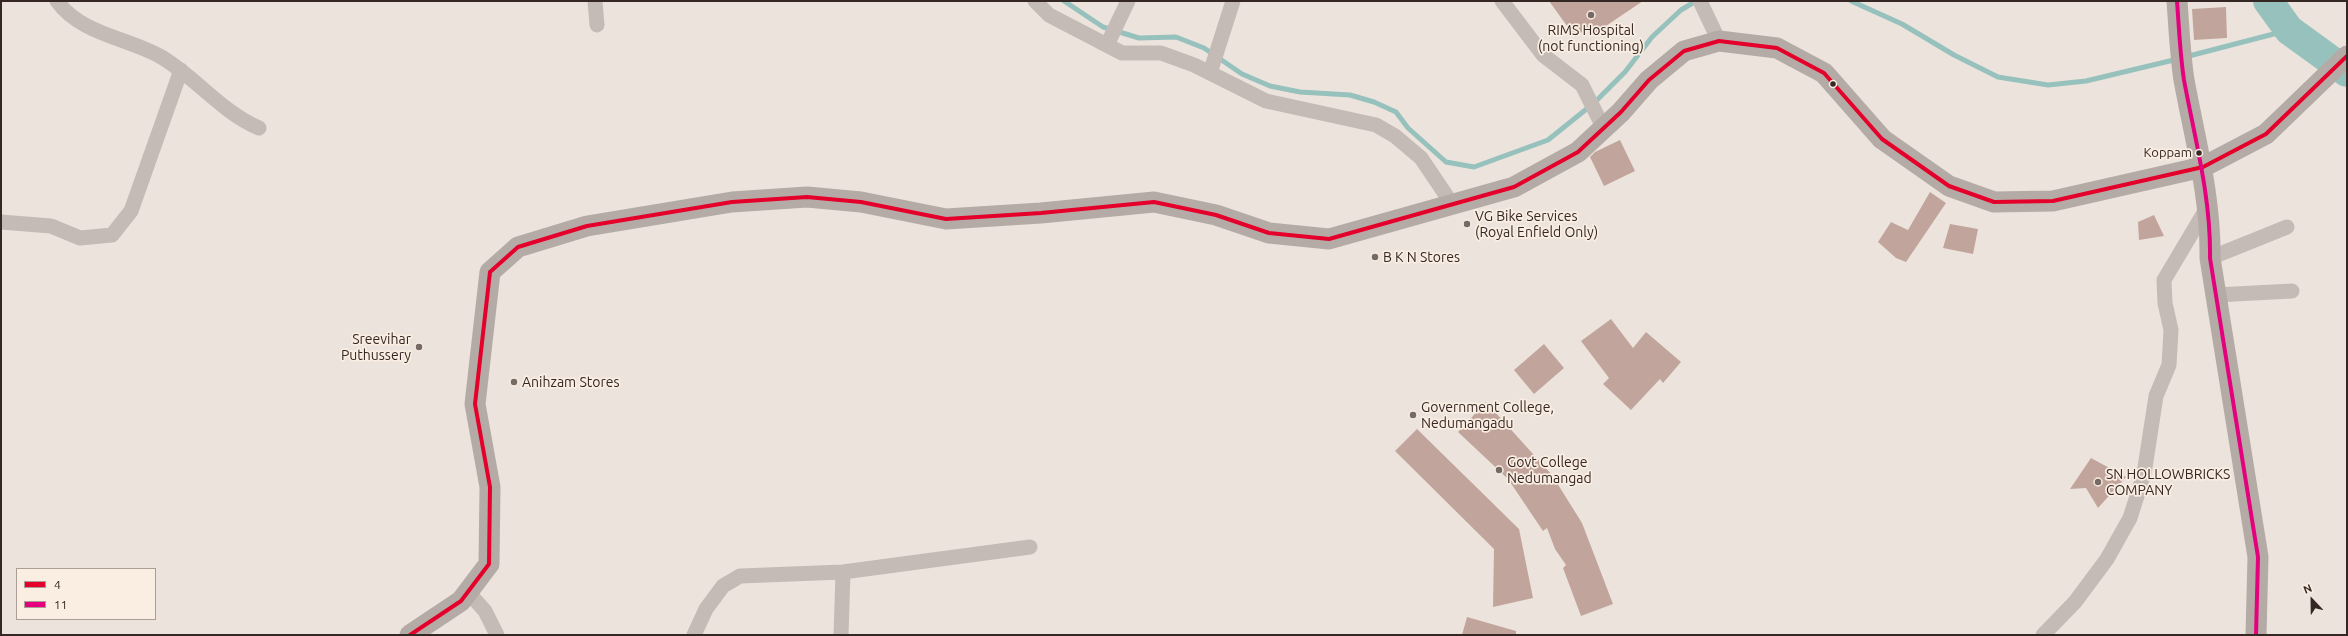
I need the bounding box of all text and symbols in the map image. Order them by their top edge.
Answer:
marker: RIMS Hospital (not functioning) [1586,10,1596,20]
place label: RIMS Hospital (not functioning) [1538,22,1644,54]
unlabelled marker [1828,79,1838,89]
place label: Koppam [2144,145,2192,161]
marker: Koppam [2194,148,2204,158]
place label: VG Bike Services (Royal Enfield Only) [1475,208,1598,240]
marker: VG Bike Services (Royal Enfield Only) [1462,219,1472,229]
place label: B K N Stores [1383,249,1460,265]
marker: B K N Stores [1370,252,1380,262]
place label: Sreevihar Puthussery [341,331,411,364]
marker: Sreevihar Puthussery [414,342,424,352]
place label: Anihzam Stores [522,374,619,390]
marker: Anihzam Stores [509,377,519,387]
place label: Government College, Nedumangadu [1421,399,1554,432]
marker: Government College, Nedumangadu [1408,410,1418,420]
place label: Govt College Nedumangad [1507,454,1592,486]
marker: Govt College Nedumangad [1494,465,1504,475]
place label: SN HOLLOWBRICKS COMPANY [2106,466,2230,498]
marker: SN HOLLOWBRICKS COMPANY [2093,477,2103,487]
legend [16,568,156,620]
text: 4 [54,578,61,591]
north arrow [2292,580,2332,620]
text: N [2301,582,2314,596]
text: 11 [54,598,68,611]

